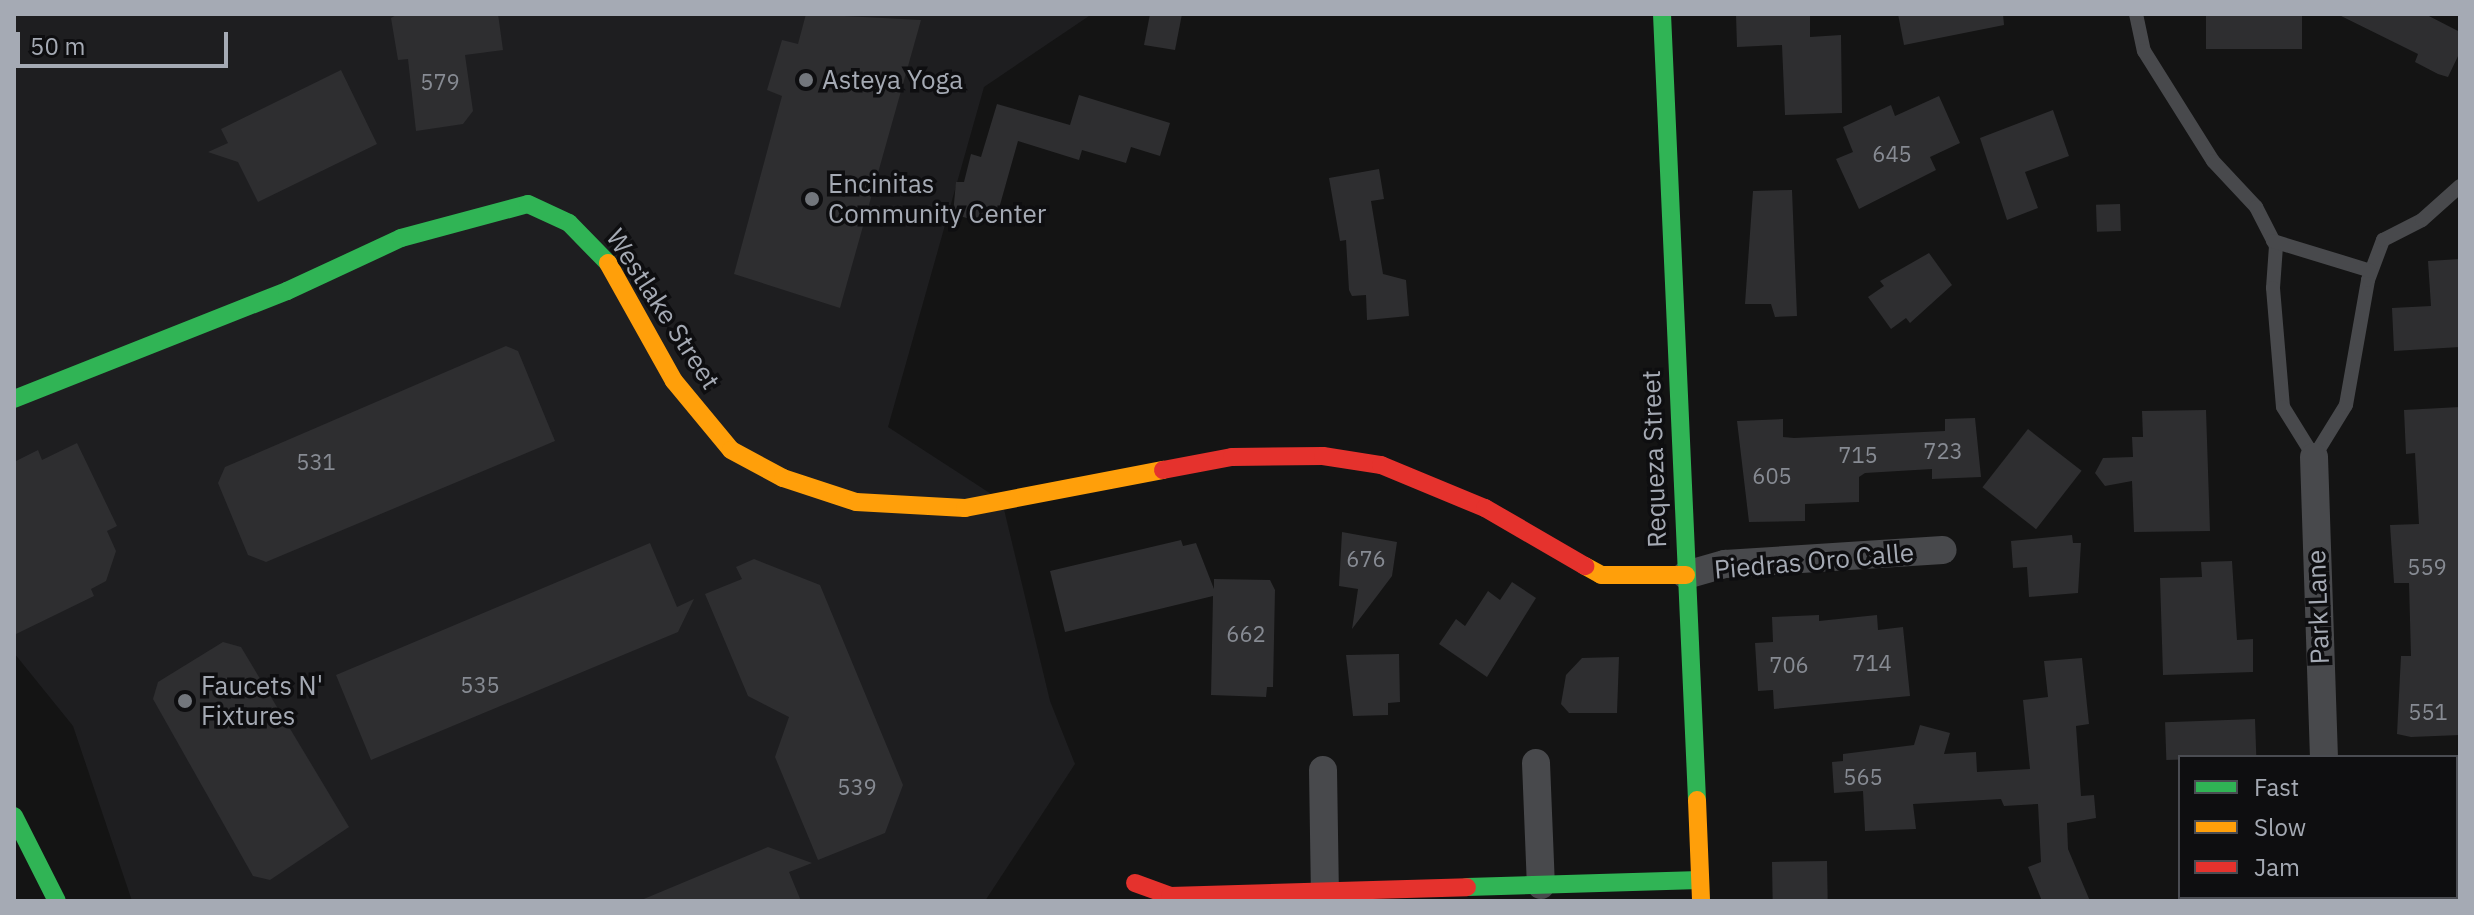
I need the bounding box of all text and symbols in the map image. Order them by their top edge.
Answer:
scale bar [20,16,232,66]
text: 50 m [30,30,85,62]
place label: Asteya Yoga [822,64,963,96]
house number: 579 [420,69,460,95]
marker: Asteya Yoga [797,71,815,89]
house number: 645 [1872,141,1912,167]
place label: Encinitas Community Center [828,168,1046,230]
marker: Encinitas Community Center [803,190,821,208]
street label: Westlake Street [600,223,726,395]
street label: Requeza Street [1635,370,1673,548]
house number: 723 [1923,438,1963,464]
house number: 715 [1838,442,1878,468]
house number: 531 [296,449,336,475]
house number: 605 [1752,463,1792,489]
street label: Piedras Oro Calle [1713,537,1915,585]
house number: 676 [1346,546,1386,572]
street label: Park Lane [2300,549,2336,665]
house number: 559 [2407,554,2447,580]
house number: 662 [1226,621,1266,647]
house number: 714 [1852,650,1892,676]
house number: 706 [1769,652,1809,678]
place label: Faucets N' Fixtures [201,670,323,732]
house number: 535 [460,672,500,698]
marker: Faucets N' Fixtures [176,692,194,710]
house number: 551 [2408,699,2448,725]
legend [2178,755,2458,899]
house number: 565 [1843,764,1883,790]
text: Fast [2254,771,2299,803]
house number: 539 [837,774,877,800]
text: Slow [2254,811,2306,843]
text: Jam [2254,851,2300,883]

